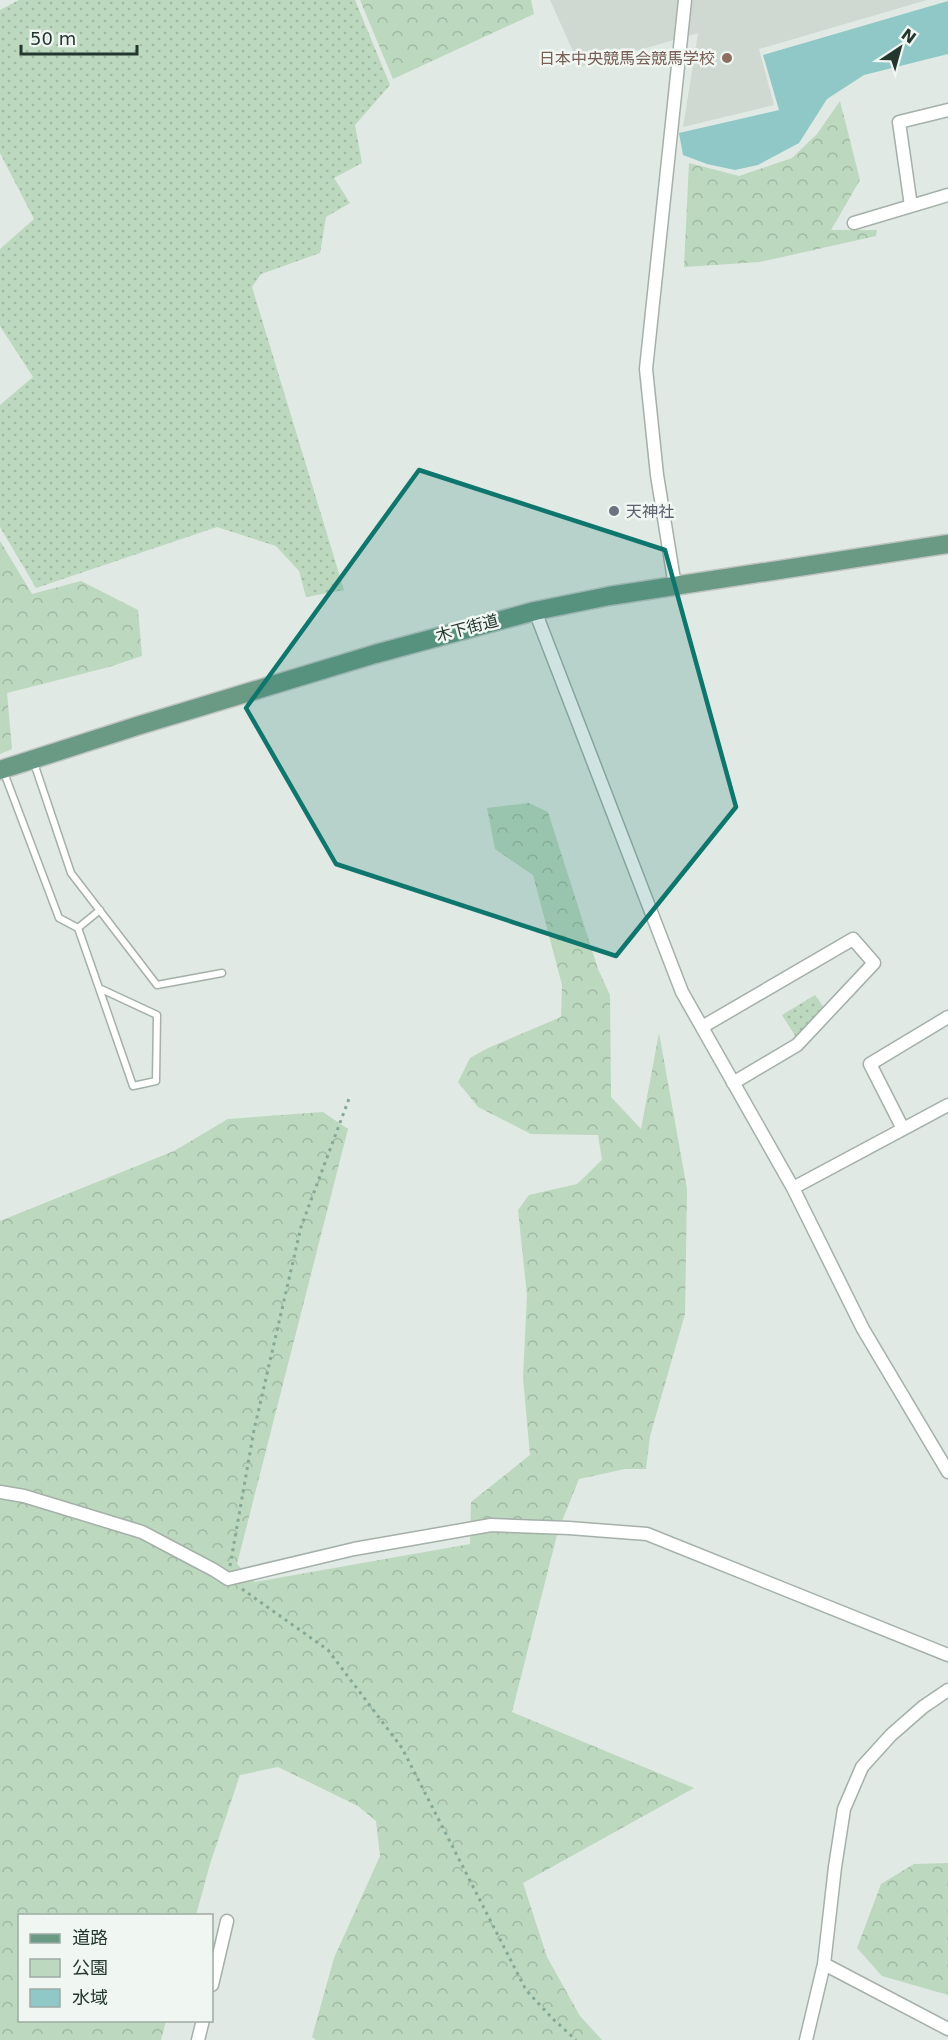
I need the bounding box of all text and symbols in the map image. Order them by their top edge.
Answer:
scale bar [21,18,136,56]
north arrow [870,18,930,78]
text: N [898,25,920,48]
text: 50 m [30,28,76,49]
place label: 日本中央競馬会競馬学校 [539,49,715,68]
marker: 日本中央競馬会競馬学校 [720,51,734,65]
place label: 天神社 [626,502,674,521]
marker: 天神社 [607,504,621,518]
street label: 木下街道 [434,611,500,645]
legend [18,1914,213,2022]
text: 道路 [72,1927,108,1948]
text: 公園 [72,1957,108,1978]
text: 水域 [72,1987,108,2008]

